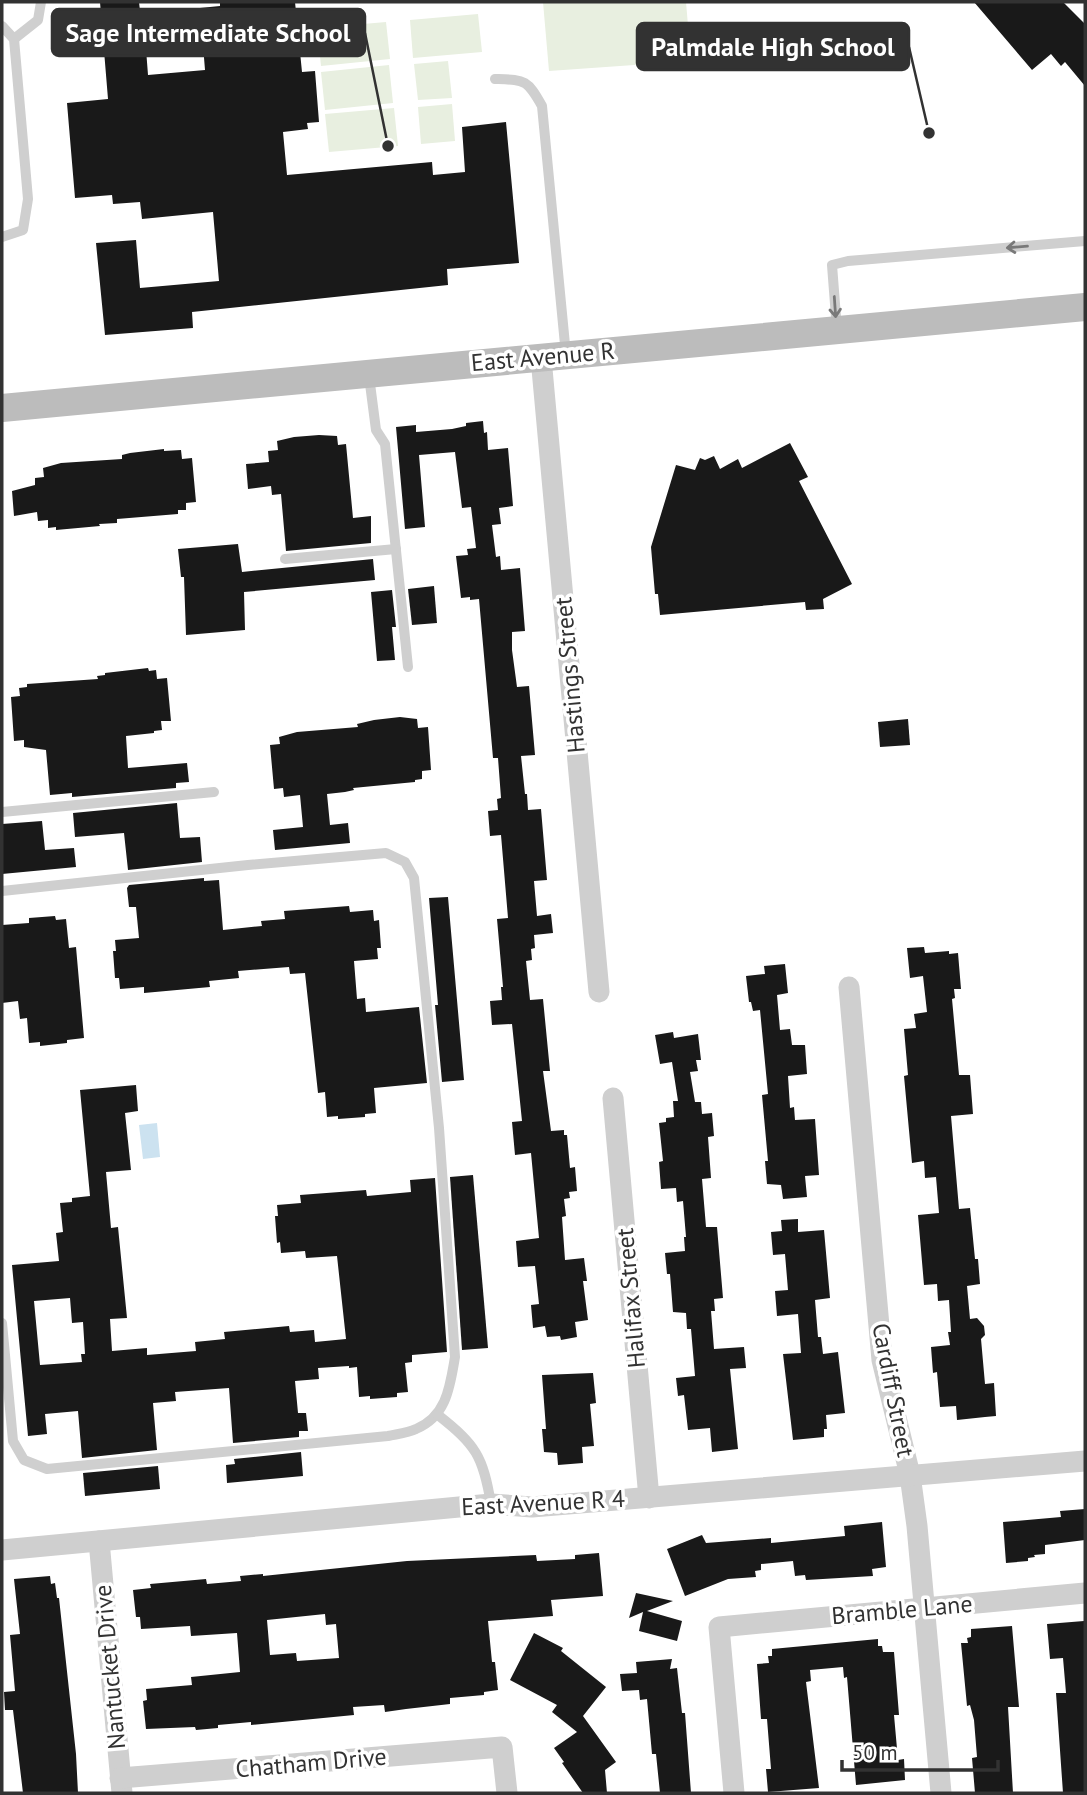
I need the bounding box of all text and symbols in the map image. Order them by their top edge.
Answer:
callout: Sage Intermediate School [52,9,365,56]
text: Sage Intermediate School [66,16,351,49]
callout: Palmdale High School [637,23,909,70]
text: Palmdale High School [651,30,895,63]
one-way arrow [1006,241,1029,254]
one-way arrow [829,295,842,317]
street label: East Avenue R [470,335,616,378]
street label: Hastings Street [547,596,592,754]
street label: Halifax Street [609,1227,652,1369]
street label: Cardiff Street [865,1320,922,1459]
street label: East Avenue R 4 [460,1483,626,1522]
street label: Nantucket Drive [87,1584,132,1750]
street label: Bramble Lane [830,1588,974,1631]
scale bar [842,1728,998,1772]
text: 50 m [852,1739,898,1766]
street label: Chatham Drive [234,1740,388,1785]

